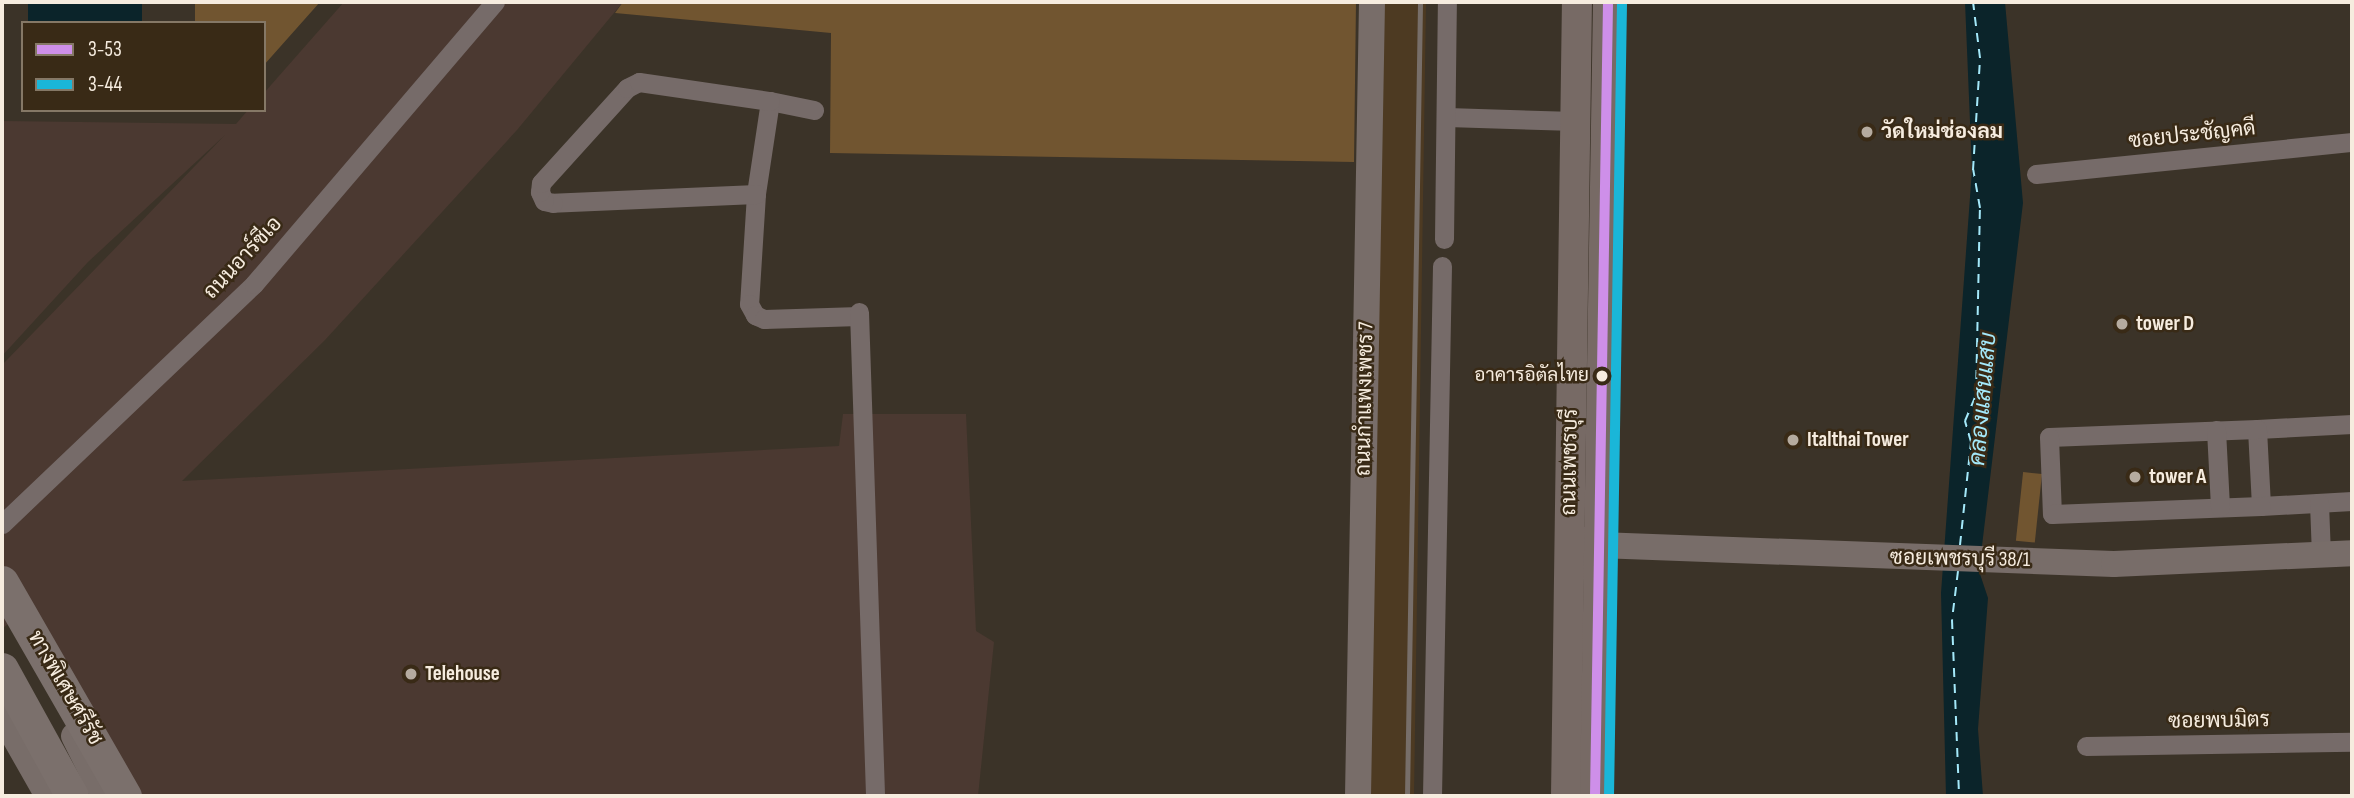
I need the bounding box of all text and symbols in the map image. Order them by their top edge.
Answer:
legend [21,21,266,112]
text: 3-53 [88,37,122,62]
text: 3-44 [88,72,122,97]
street label: ซอยประชัญคดี [2127,116,2257,154]
place label: วัดใหม่ช่องลม [1881,119,2003,145]
marker: วัดใหม่ช่องลม [1859,124,1875,140]
street label: ถนนอาร์ซีเอ [199,212,287,304]
place label: tower D [2136,311,2194,337]
marker: tower D [2114,316,2130,332]
street label: ถนนกำแพงเพชร 7 [1351,322,1379,476]
water label: คลองแสนแสบ [1963,331,2003,467]
place label: อาคารอิตัลไทย [1474,365,1589,387]
marker: อาคารอิตัลไทย [1595,369,1609,383]
street label: ถนนเพชรบุรี [1556,408,1584,516]
place label: Italthai Tower [1807,427,1909,453]
marker: Italthai Tower [1785,432,1801,448]
place label: tower A [2149,464,2206,490]
marker: tower A [2127,469,2143,485]
street label: ซอยเพชรบุรี 38/1 [1890,545,2030,573]
street label: ทางพิเศษศรีรัช [22,626,108,750]
place label: Telehouse [425,661,500,687]
marker: Telehouse [403,666,419,682]
street label: ซอยพบมิตร [2168,708,2270,734]

